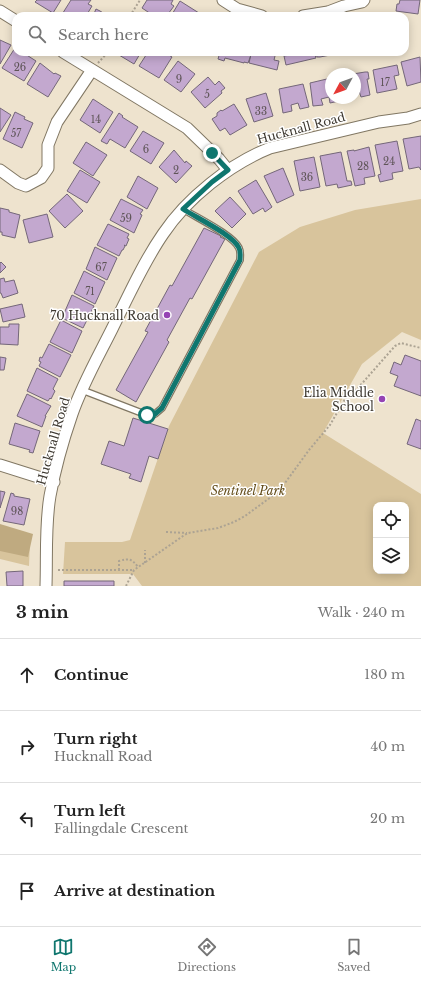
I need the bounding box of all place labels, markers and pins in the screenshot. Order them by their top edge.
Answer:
place label: 70 Hucknall Road [50,308,159,323]
marker: 70 Hucknall Road [162,310,172,320]
place label: Elia Middle School [303,385,374,414]
marker: Elia Middle School [377,394,387,404]

